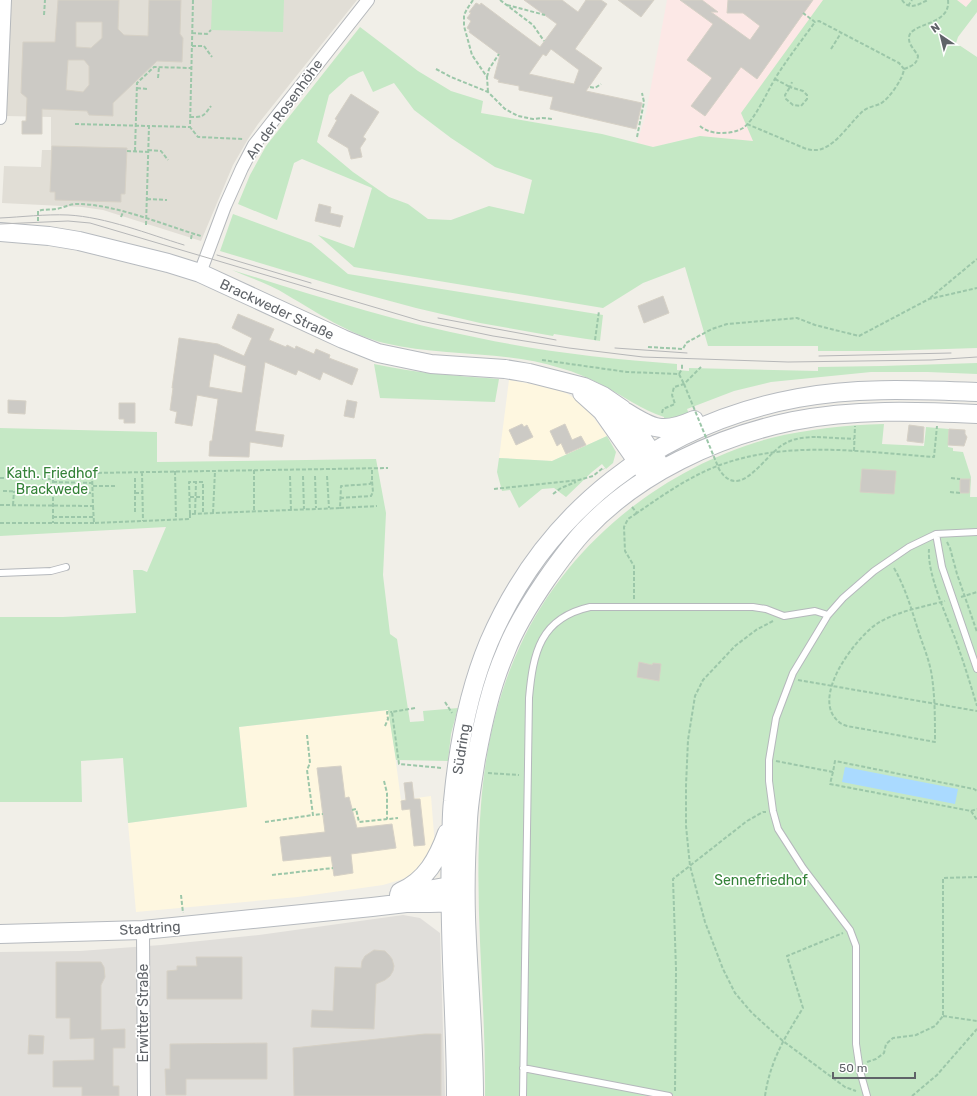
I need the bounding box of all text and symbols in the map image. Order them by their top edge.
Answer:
north arrow [921,16,961,56]
text: N [929,21,943,36]
street label: An der Rosenhöhe [242,56,326,163]
street label: Brackweder Straße [217,276,337,343]
park label: Kath. Friedhof Brackwede [6,465,98,498]
street label: Südring [449,723,474,776]
park label: Sennefriedhof [714,872,808,889]
street label: Stadtring [119,918,181,939]
street label: Erwitter Straße [135,963,152,1062]
scale bar [833,1054,915,1080]
text: 50 m [839,1061,867,1075]

